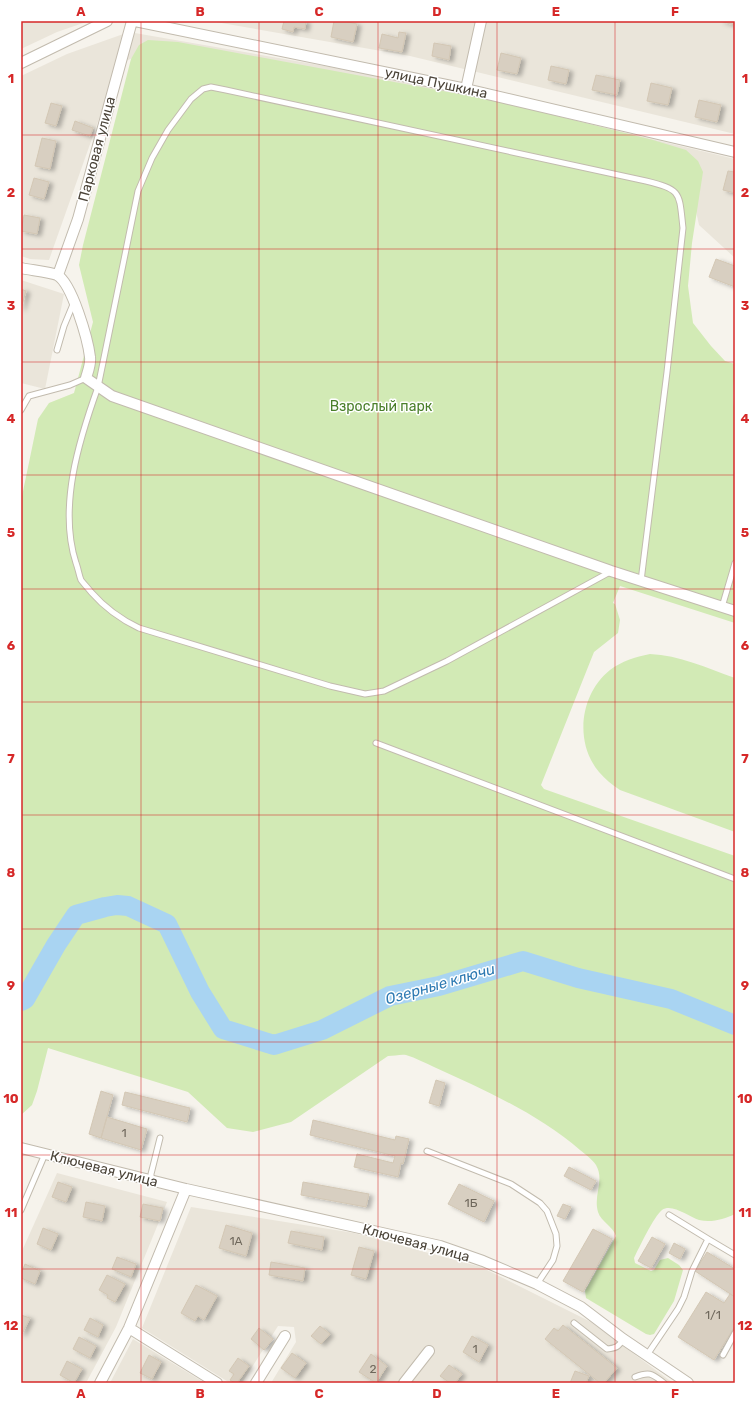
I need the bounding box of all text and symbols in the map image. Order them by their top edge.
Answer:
text: A [76,4,86,19]
text: B [195,4,205,19]
text: C [314,4,324,19]
text: D [432,4,442,19]
text: E [552,4,560,19]
text: F [671,4,679,19]
street label: улица Пушкина [383,64,489,102]
text: 1 [8,71,14,86]
text: 1 [742,71,748,86]
street label: Парковая улица [75,95,119,203]
text: 2 [7,185,15,200]
text: 2 [741,185,749,200]
text: 3 [7,298,16,313]
text: 3 [741,298,750,313]
park label: Взрослый парк [330,398,433,415]
text: 4 [7,411,16,426]
text: 4 [741,411,750,426]
text: 5 [7,525,15,540]
text: 5 [741,525,749,540]
text: 6 [7,638,16,653]
text: 6 [741,638,750,653]
text: 7 [7,751,15,766]
text: 7 [741,751,749,766]
text: 8 [7,865,16,880]
text: 8 [741,865,750,880]
water label: Озерные ключи [383,960,497,1008]
text: 9 [7,978,15,993]
text: 9 [741,978,749,993]
text: 10 [3,1091,19,1106]
text: 10 [737,1091,753,1106]
house number: 1 [121,1126,127,1140]
street label: Ключевая улица [48,1147,160,1191]
house number: 1Б [465,1196,478,1210]
text: 11 [5,1205,17,1220]
text: 11 [739,1205,751,1220]
street label: Ключевая улица [360,1220,472,1266]
house number: 1А [229,1234,243,1248]
house number: 1/1 [705,1308,721,1322]
text: 12 [4,1318,18,1333]
text: 12 [738,1318,752,1333]
house number: 1 [472,1342,478,1356]
house number: 2 [369,1362,377,1376]
text: A [76,1386,86,1401]
text: B [195,1386,205,1401]
text: C [314,1386,324,1401]
text: D [432,1386,442,1401]
text: E [552,1386,560,1401]
text: F [671,1386,679,1401]

